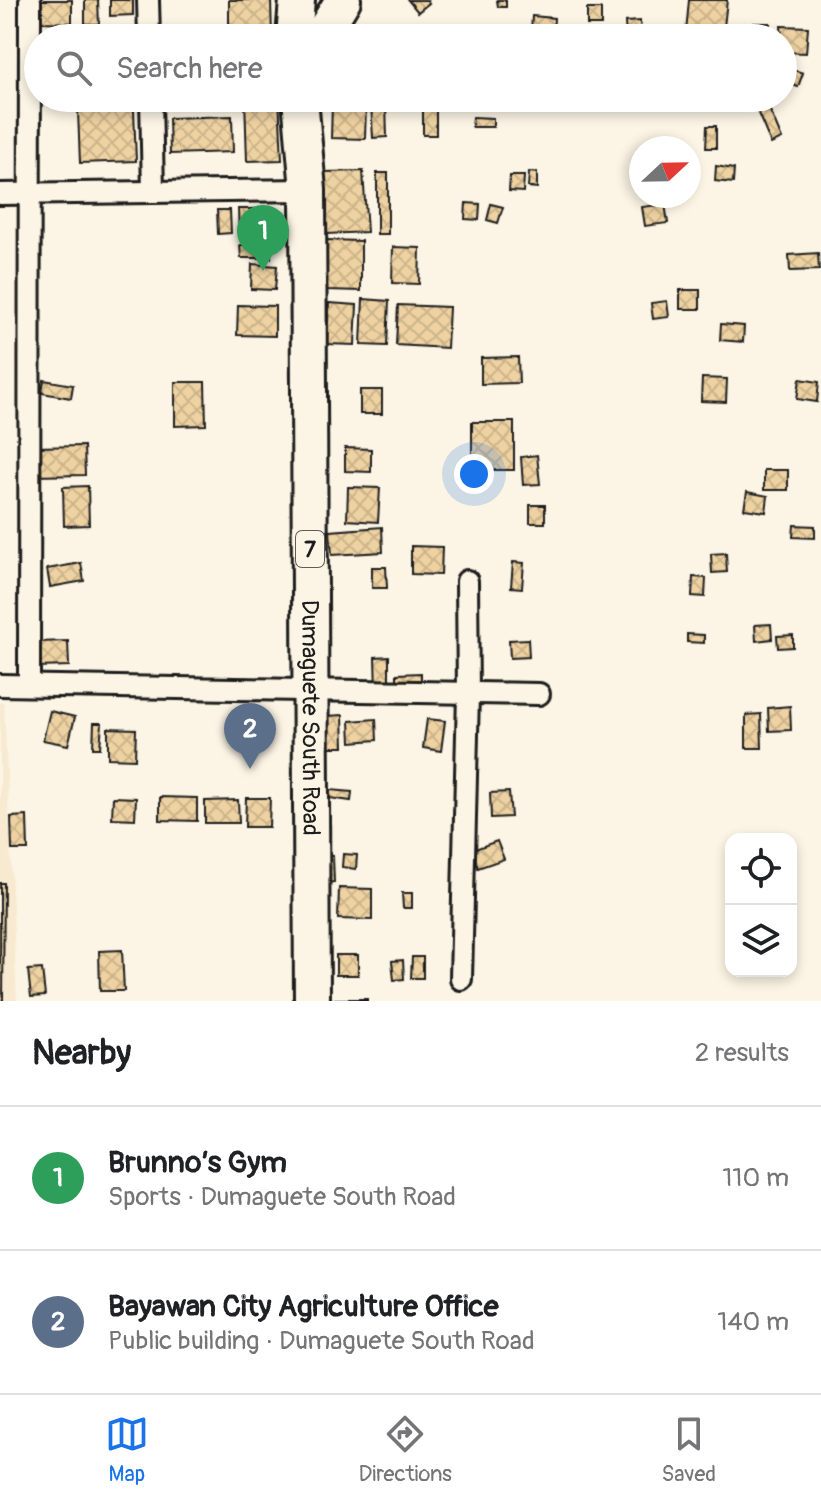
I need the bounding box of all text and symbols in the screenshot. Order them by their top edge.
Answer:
search box [24,24,797,112]
icon: search [52,46,96,90]
text: Search here [116,50,263,87]
north arrow [629,136,701,208]
pin: 1 [237,205,289,271]
your location [454,454,494,494]
road number: 7 [296,531,324,567]
street label: Dumaguete South Road [295,600,325,836]
pin: 2 [224,703,276,769]
map controls [725,833,797,977]
button: locate [725,833,797,905]
button: layers [725,905,797,977]
text: Nearby [32,1032,131,1075]
text: 2 results [695,1037,789,1069]
text: Brunno’s Gym [108,1144,287,1181]
text: 1 [53,1162,63,1194]
text: 110 m [722,1162,789,1194]
text: Sports · Dumaguete South Road [108,1181,456,1213]
text: Bayawan City Agriculture Office [108,1288,498,1325]
text: 2 [51,1306,65,1338]
text: 140 m [717,1306,789,1338]
text: Public building · Dumaguete South Road [108,1325,535,1357]
tab: Map [105,1412,149,1488]
tab: Directions [359,1412,452,1488]
tab: Saved [662,1412,716,1488]

